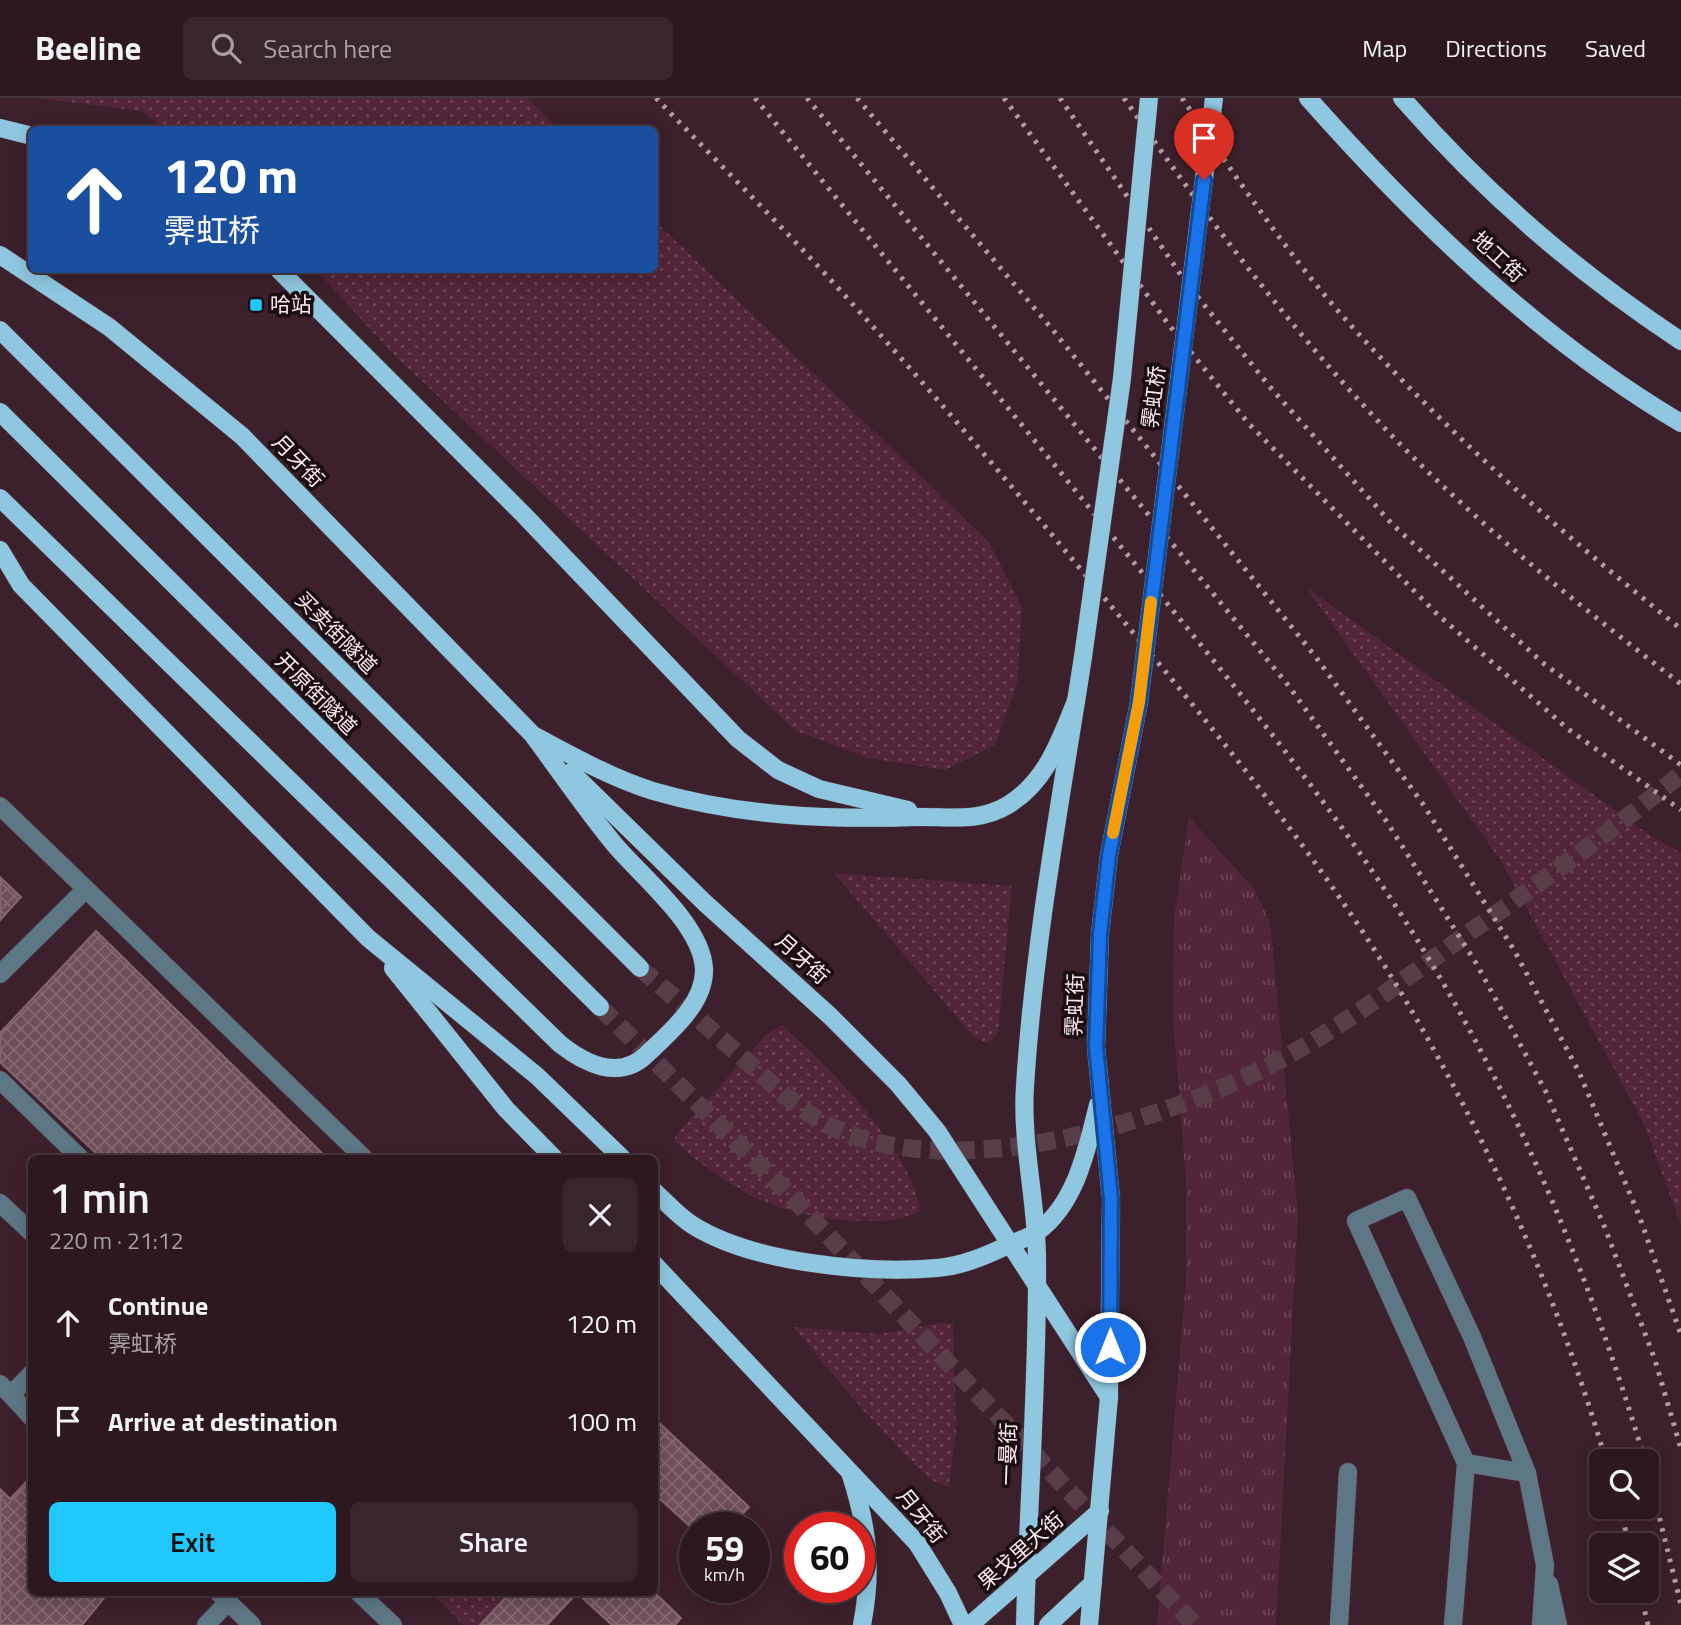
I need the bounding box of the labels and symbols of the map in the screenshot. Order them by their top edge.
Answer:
pin [1174,108,1234,180]
street label: 地工街 [1465,223,1533,289]
place label: 哈站 [270,288,312,320]
marker: 哈站 [248,297,264,313]
street label: 霁虹桥 [1133,364,1173,430]
street label: 月牙街 [265,427,332,494]
street label: 买卖街隧道 [288,584,385,681]
street label: 开原街隧道 [268,645,365,742]
street label: 月牙街 [769,925,837,991]
street label: 霁虹街 [1057,973,1091,1037]
position arrow [1073,1310,1147,1384]
street label: 一曼街 [990,1422,1024,1486]
street label: 月牙街 [890,1481,954,1550]
street label: 果戈里大街 [970,1504,1070,1597]
speed limit sign: 60 [784,1512,875,1603]

